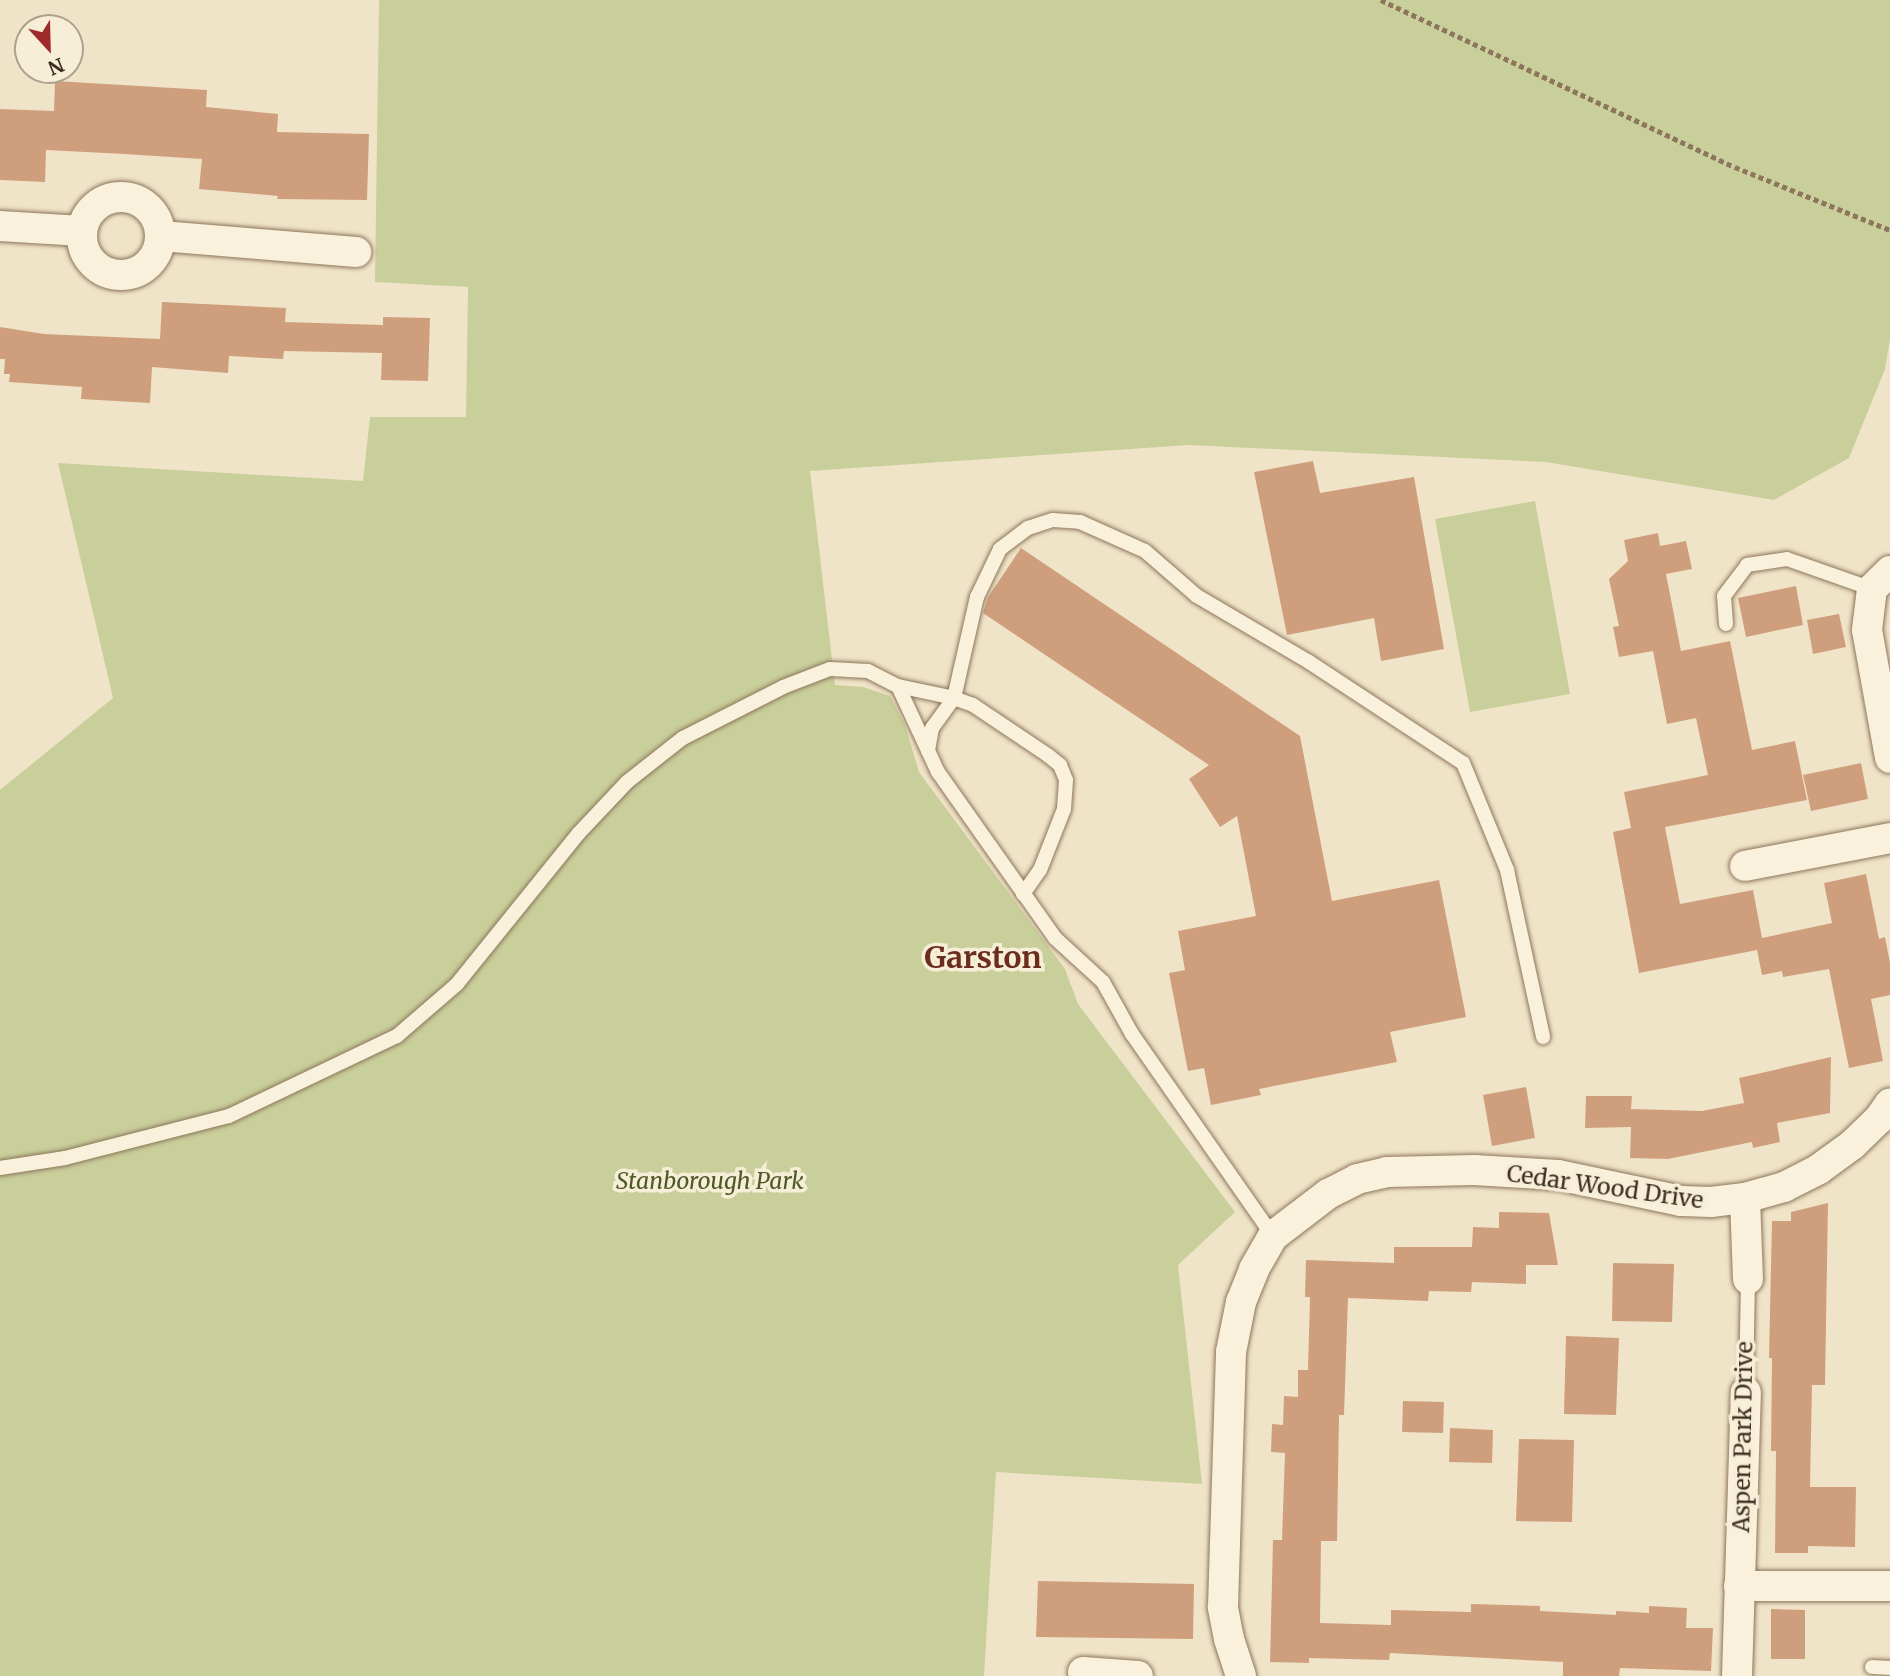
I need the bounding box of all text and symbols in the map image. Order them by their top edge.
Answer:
north arrow [14,14,84,84]
text: N [45,53,68,81]
district label: Garston [924,939,1042,975]
street label: Cedar Wood Drive [1505,1160,1705,1214]
park label: Stanborough Park [616,1167,804,1195]
street label: Aspen Park Drive [1728,1341,1758,1533]

